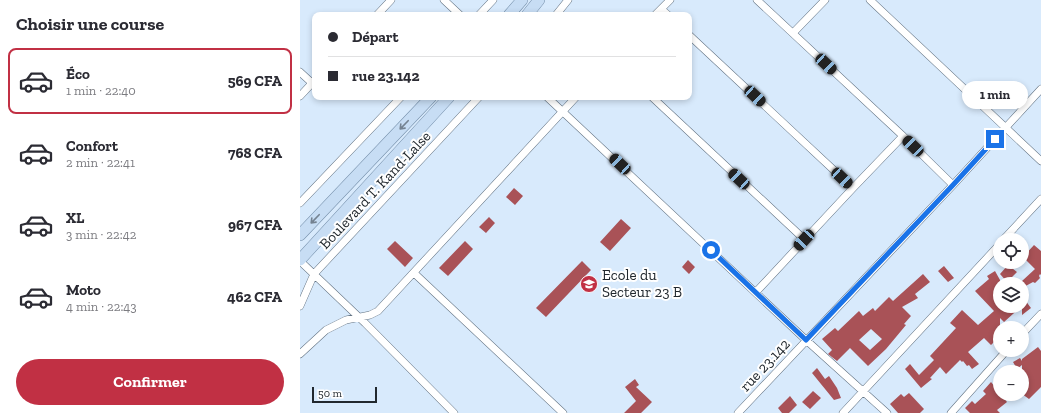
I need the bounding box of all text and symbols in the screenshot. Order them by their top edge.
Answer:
text: Choisir une course [16,13,164,35]
text: Départ [352,28,398,46]
car [813,51,839,77]
icon: car [18,63,54,99]
text: Éco [66,65,90,83]
text: rue 23.142 [352,67,420,85]
text: 569 CFA [228,72,282,90]
callout: 1 min [962,81,1028,109]
text: 1 min · 22:40 [66,83,136,98]
car [742,83,768,109]
text: 1 min [980,87,1010,102]
one-way arrow [400,120,409,130]
street label: Boulevard T. Kand-Lalse [316,127,434,253]
route end [986,130,1004,148]
car [900,133,926,159]
icon: car [18,135,54,171]
text: Confort [66,137,118,155]
text: 768 CFA [228,144,282,162]
car [607,151,633,177]
text: 2 min · 22:41 [66,155,135,170]
car [829,165,855,191]
car [726,166,752,192]
icon: car [18,207,54,243]
text: XL [66,209,84,227]
one-way arrow [310,214,320,224]
text: 967 CFA [228,216,282,234]
text: 3 min · 22:42 [66,227,136,242]
car [791,227,817,253]
map controls [993,233,1029,401]
button: locate [993,233,1029,269]
route start [702,241,720,259]
place label: Ecole du Secteur 23 B [602,266,682,301]
school or university icon: Ecole du Secteur 23 B [579,274,599,294]
button: layers [993,277,1029,313]
icon: car [18,279,54,315]
text: Moto [66,281,101,299]
text: 462 CFA [227,288,282,306]
text: 4 min · 22:43 [66,299,137,314]
button: + [993,321,1029,357]
street label: rue 23.142 [736,335,794,395]
button: Confirmer [16,359,284,405]
button: − [993,365,1029,401]
scale bar [312,385,377,404]
text: 50 m [318,387,342,400]

